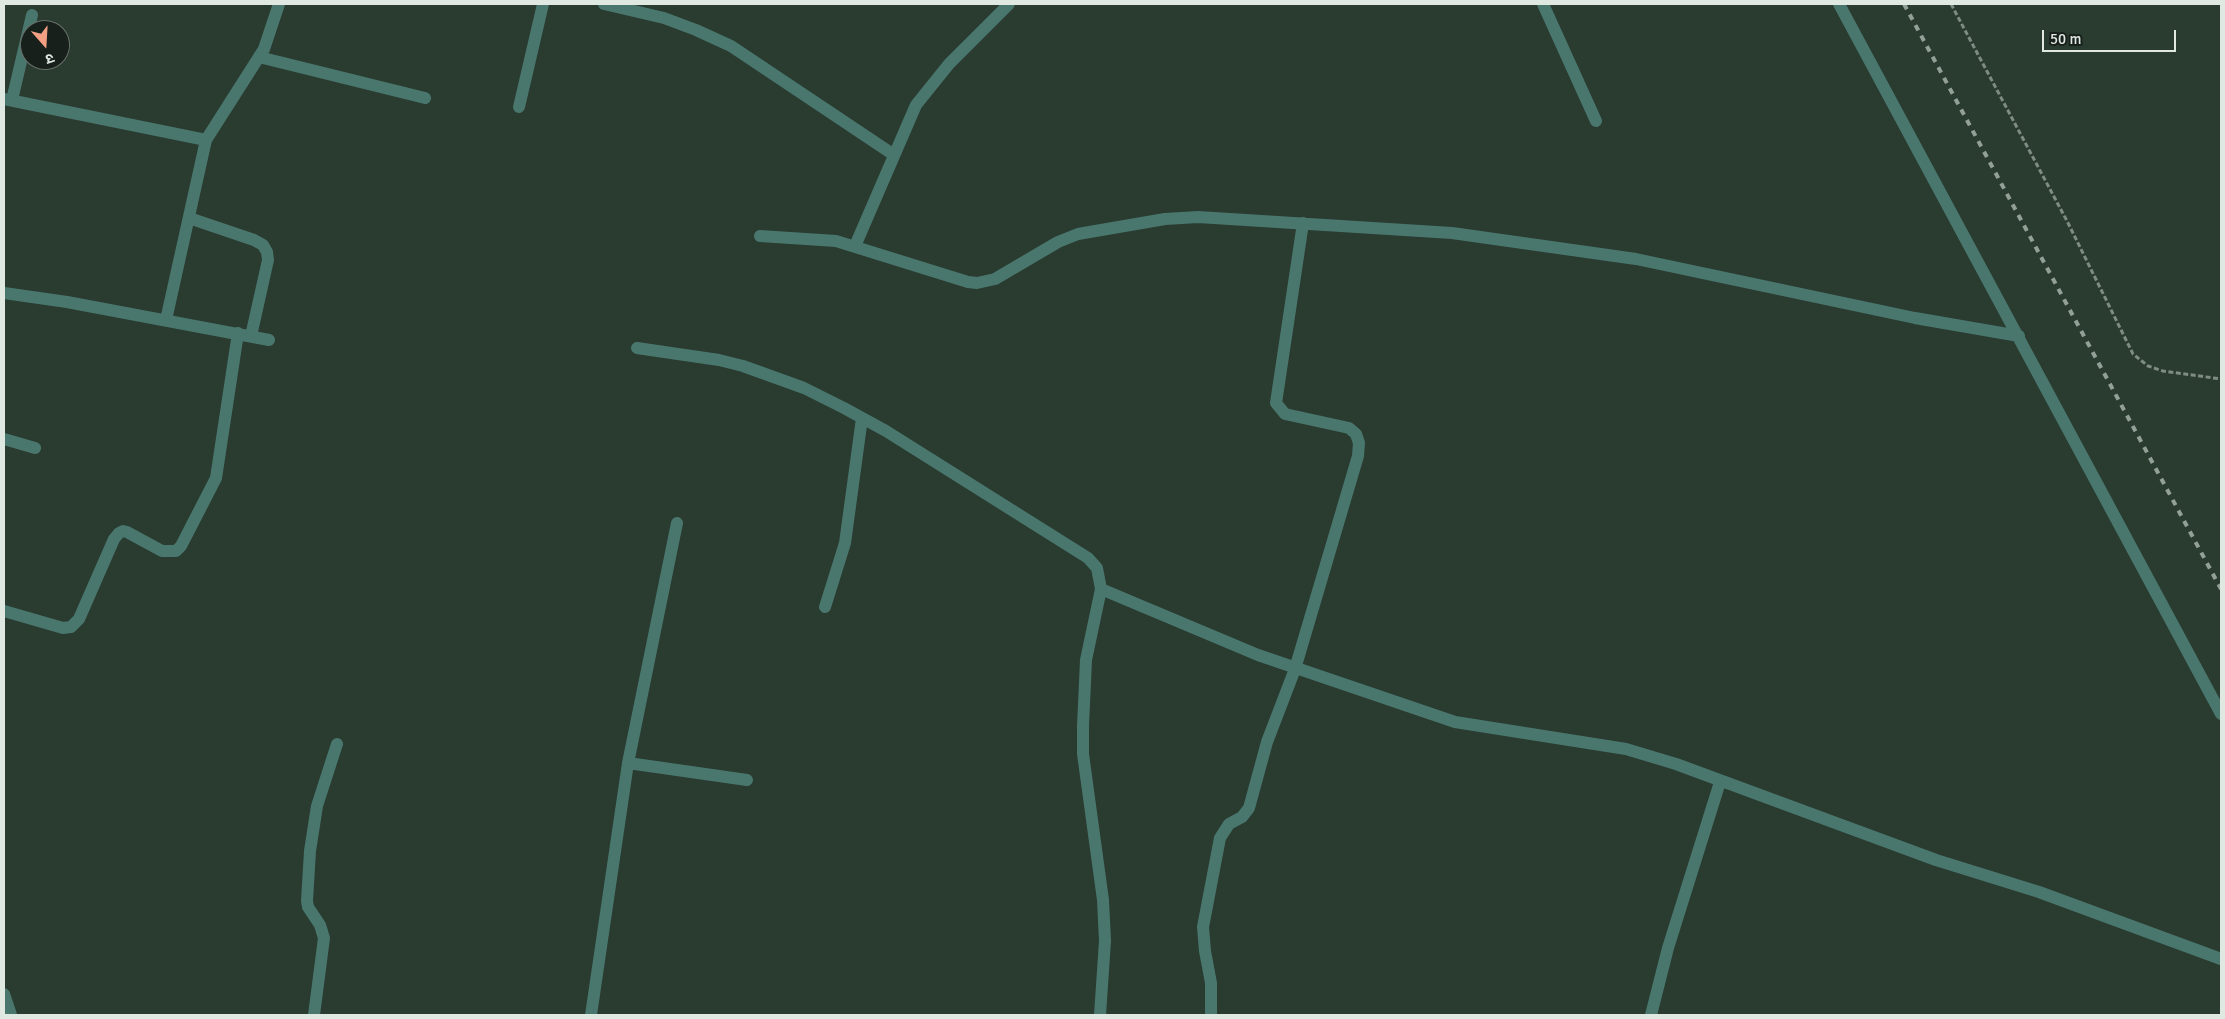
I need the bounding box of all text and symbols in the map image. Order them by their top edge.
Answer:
north arrow [20,20,70,70]
scale bar [2045,20,2179,52]
text: 50 m [2050,30,2081,48]
text: उ [43,49,56,68]

